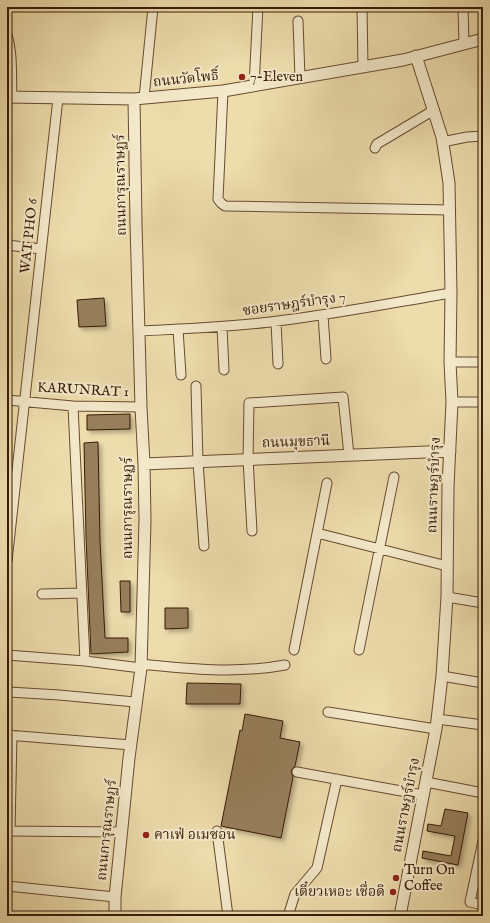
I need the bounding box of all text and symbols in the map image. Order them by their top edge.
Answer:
street label: ถนนวัดโพธิ์ [152,64,221,91]
place label: 7-Eleven [250,68,304,86]
marker: 7-Eleven [237,72,247,82]
street label: ถนนการุณราษฏร์ [110,133,131,236]
street label: WAT PHO 6 [16,196,42,275]
street label: ซอยราษฎร์บำรุง 7 [241,287,347,320]
street label: KARUNRAT 1 [37,379,129,401]
street label: ถนนมุขธานี [262,432,330,452]
street label: ถนนราษฎร์บำรุง [422,437,445,533]
street label: ถนนการุณราษฏร์ [118,456,137,559]
street label: ถนนราษฎร์บำรุง [387,756,424,854]
street label: ถนนการุณราษฏร์ [92,778,121,882]
place label: คาเฟ่ อเมซอน [154,826,236,844]
marker: คาเฟ่ อเมซอน [141,830,151,840]
place label: Turn On Coffee [404,861,455,895]
marker: Turn On Coffee [391,873,401,883]
place label: เตี๋ยวเหอะ เชื่อดิ [294,881,385,901]
marker: เตี๋ยวเหอะ เชื่อดิ [388,887,398,897]

